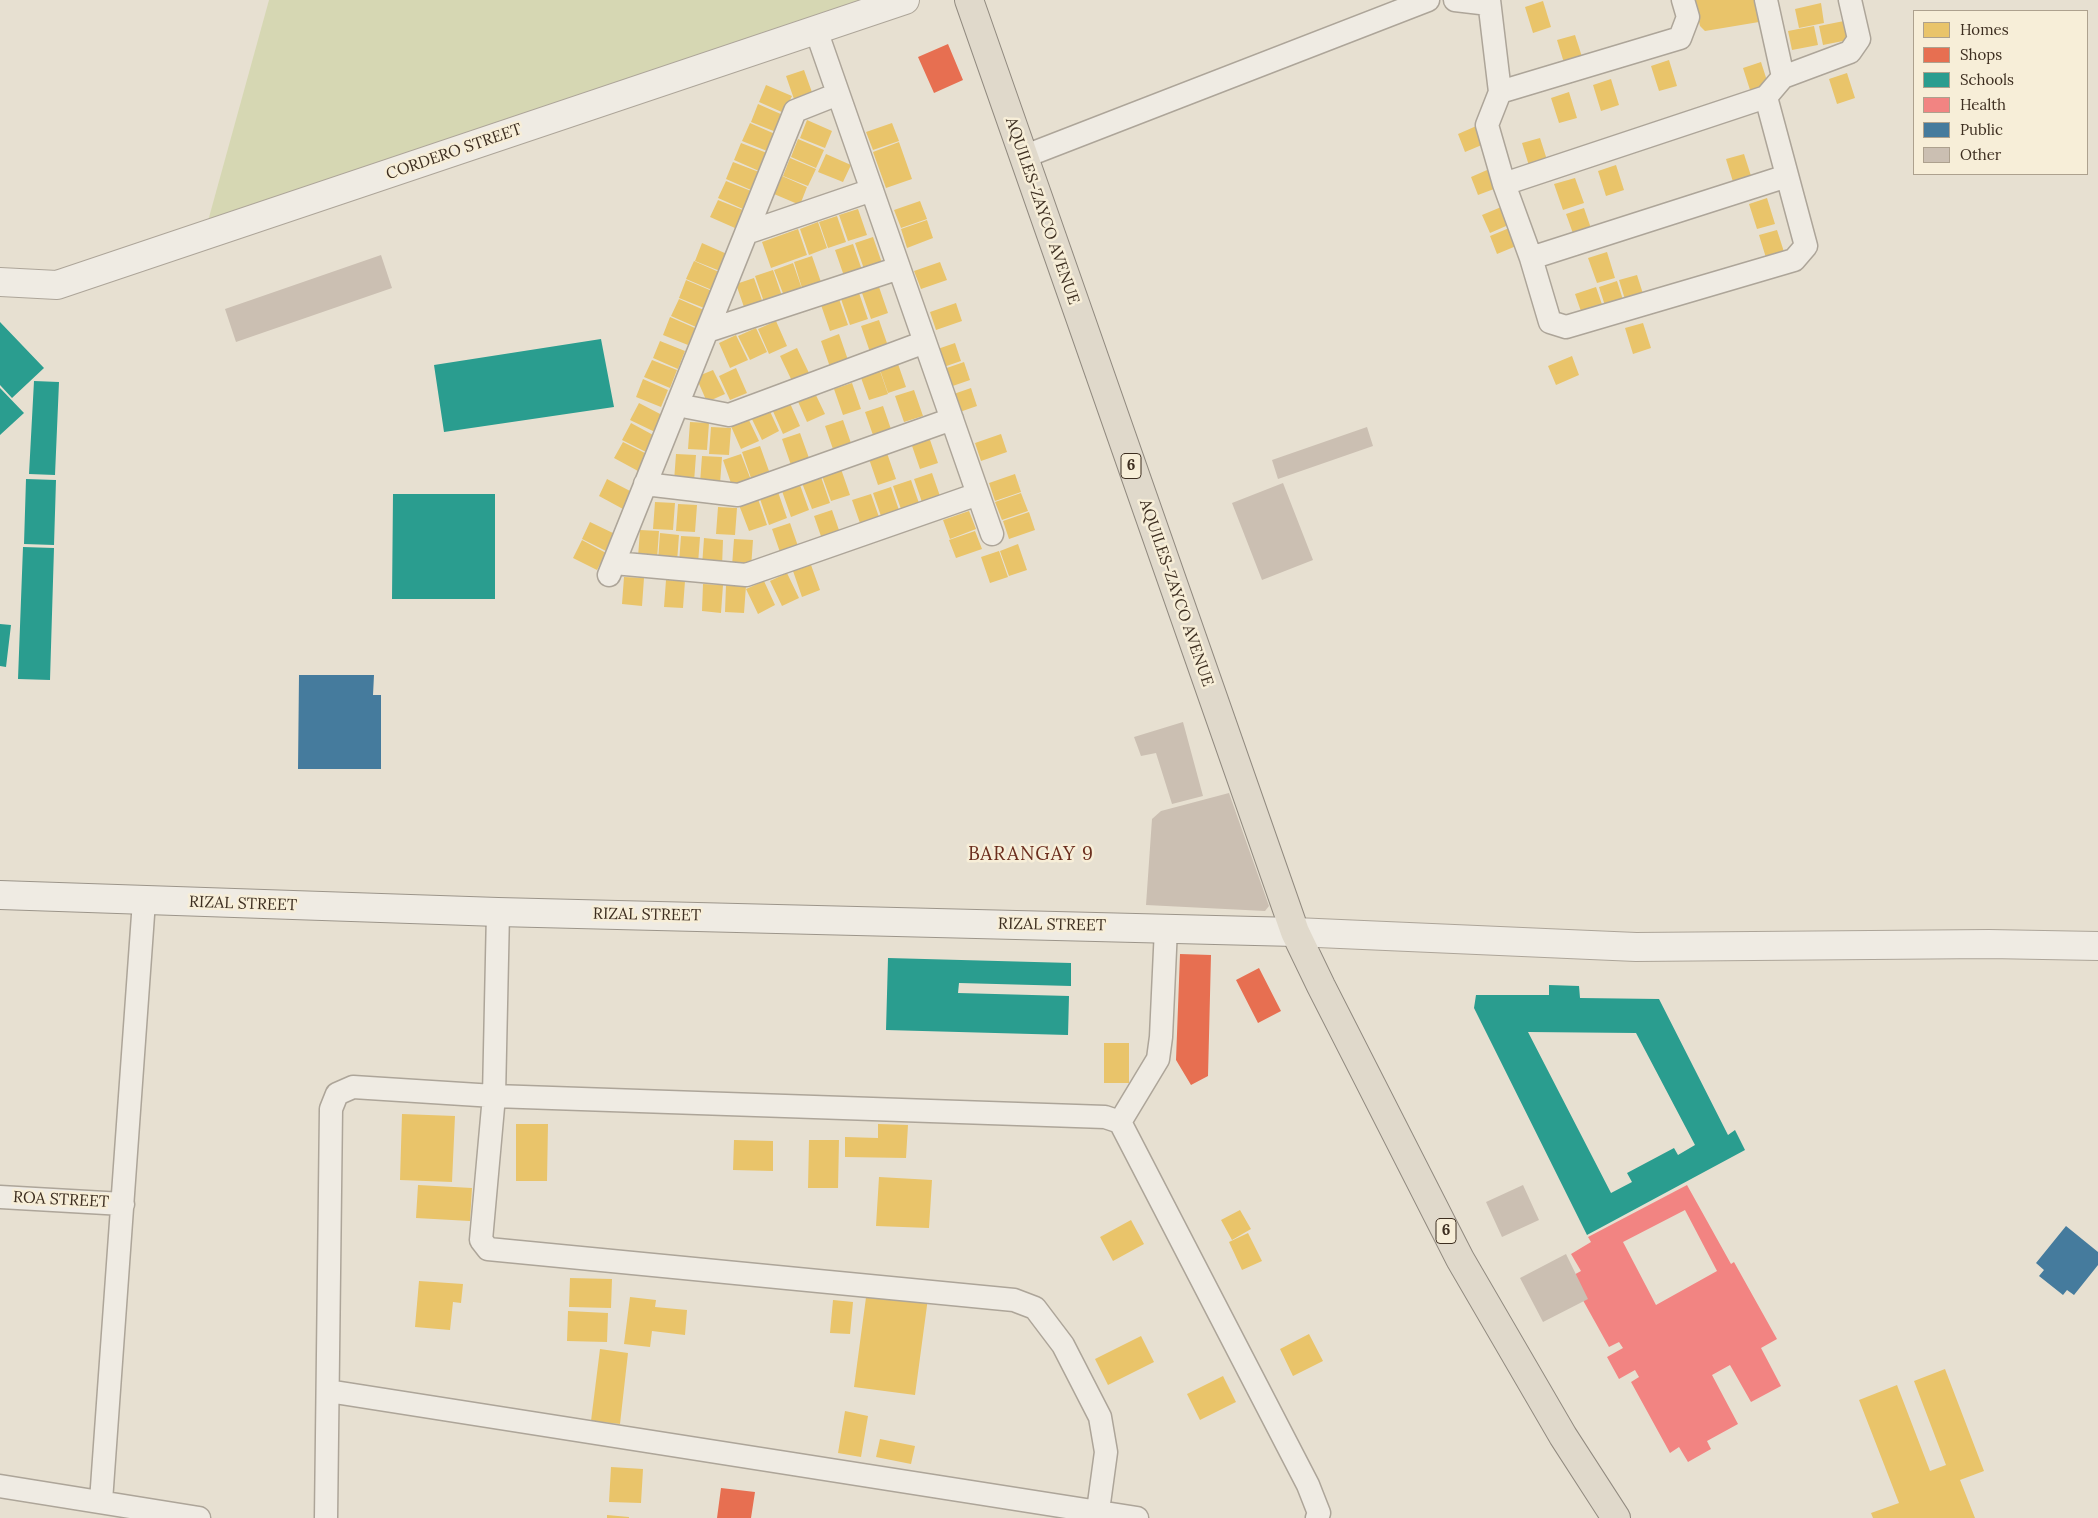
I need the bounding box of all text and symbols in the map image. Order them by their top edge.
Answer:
legend [1913,10,2088,175]
text: Homes [1960,20,2009,39]
text: Shops [1960,45,2002,64]
text: Schools [1960,70,2014,89]
text: Health [1960,95,2006,114]
street label: AQUILES-ZAYCO AVENUE [1001,115,1083,307]
street label: CORDERO STREET [384,120,524,184]
text: Public [1960,120,2003,139]
text: Other [1960,145,2001,164]
road number: 6 [1121,454,1141,478]
street label: AQUILES-ZAYCO AVENUE [1135,497,1217,689]
district label: BARANGAY 9 [967,844,1095,866]
street label: RIZAL STREET [189,893,297,915]
street label: RIZAL STREET [593,904,701,926]
street label: RIZAL STREET [998,914,1106,936]
street label: ROA STREET [12,1188,110,1212]
road number: 6 [1436,1218,1456,1244]

